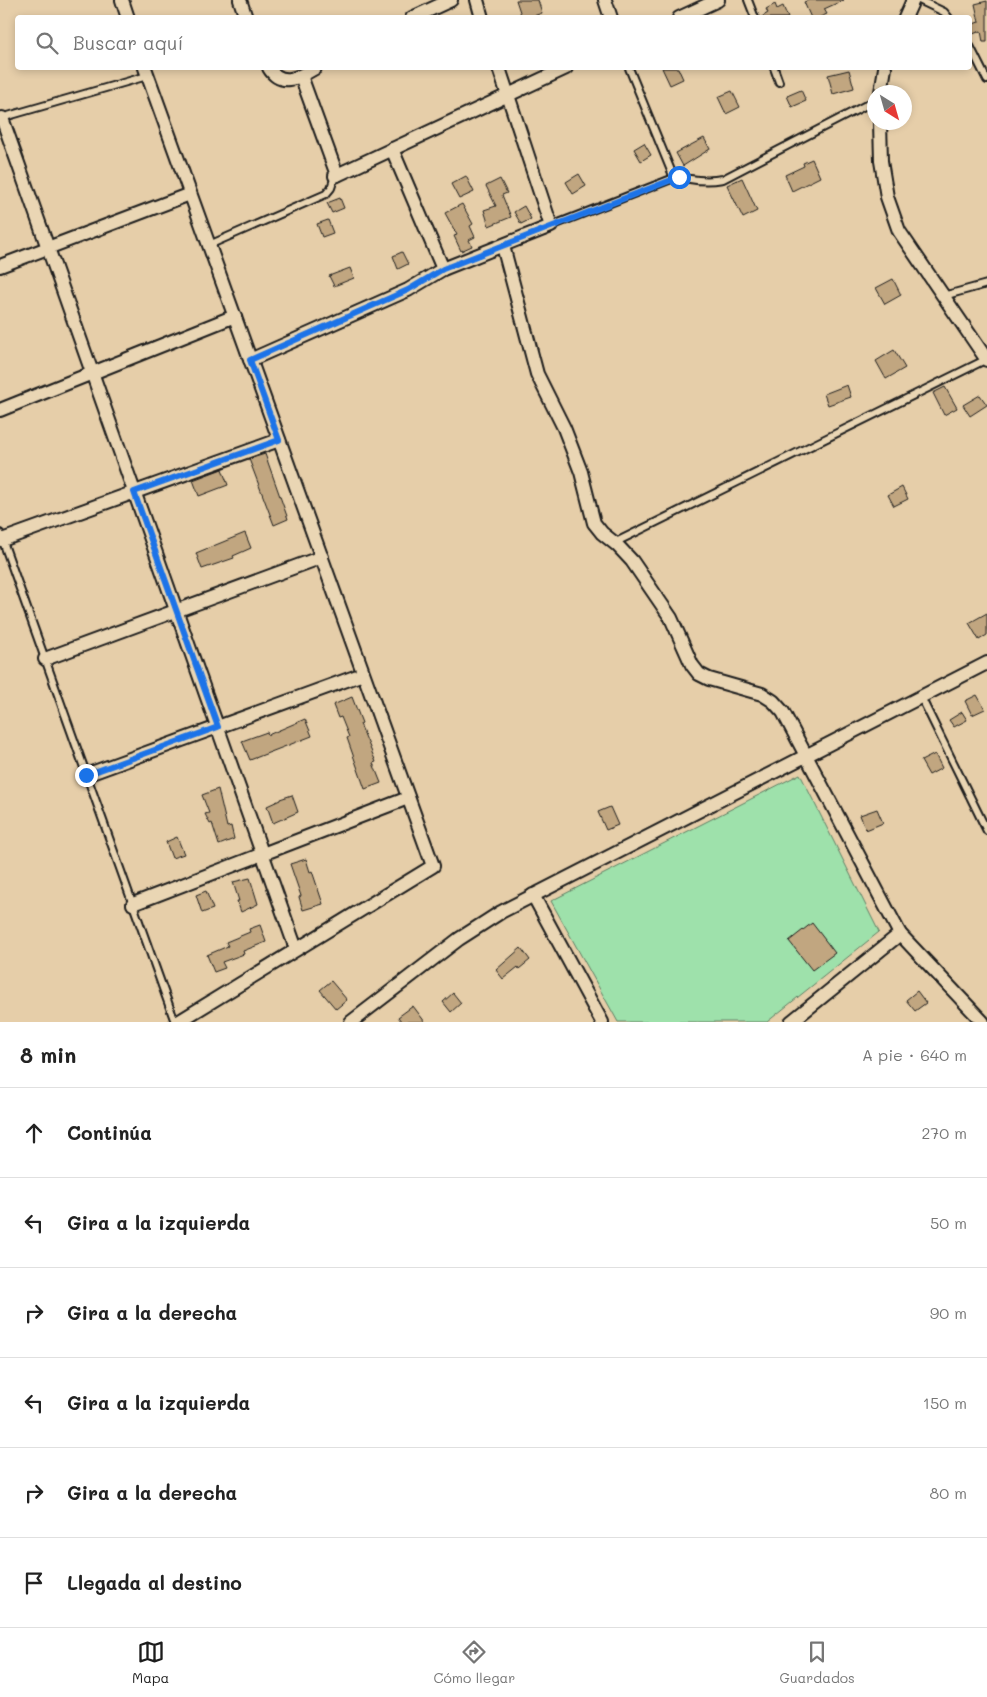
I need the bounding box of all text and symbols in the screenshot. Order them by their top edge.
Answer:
search box [15,15,972,70]
icon: search [33,29,61,57]
text: Buscar aquí [73,30,183,55]
north arrow [867,85,912,130]
route start [668,166,691,189]
route end [75,764,98,787]
text: 8 min [20,1041,76,1068]
text: A pie · 640 m [862,1044,967,1065]
icon: ahead [20,1119,48,1147]
text: Continúa [67,1120,152,1145]
text: 270 m [921,1122,967,1143]
icon: left [20,1209,48,1237]
text: Gira a la izquierda [67,1210,250,1235]
text: 50 m [930,1212,967,1233]
icon: right [20,1299,48,1327]
text: Gira a la derecha [67,1300,237,1325]
text: 90 m [930,1302,967,1323]
icon: left [20,1389,48,1417]
text: Gira a la izquierda [67,1390,250,1415]
text: 150 m [923,1392,967,1413]
icon: right [20,1479,48,1507]
text: Gira a la derecha [67,1480,237,1505]
text: 80 m [930,1482,967,1503]
icon: arrive [20,1569,48,1597]
text: Llegada al destino [67,1570,242,1595]
tab: Mapa [132,1638,169,1687]
tab: Cómo llegar [434,1638,515,1687]
tab: Guardados [780,1638,855,1687]

